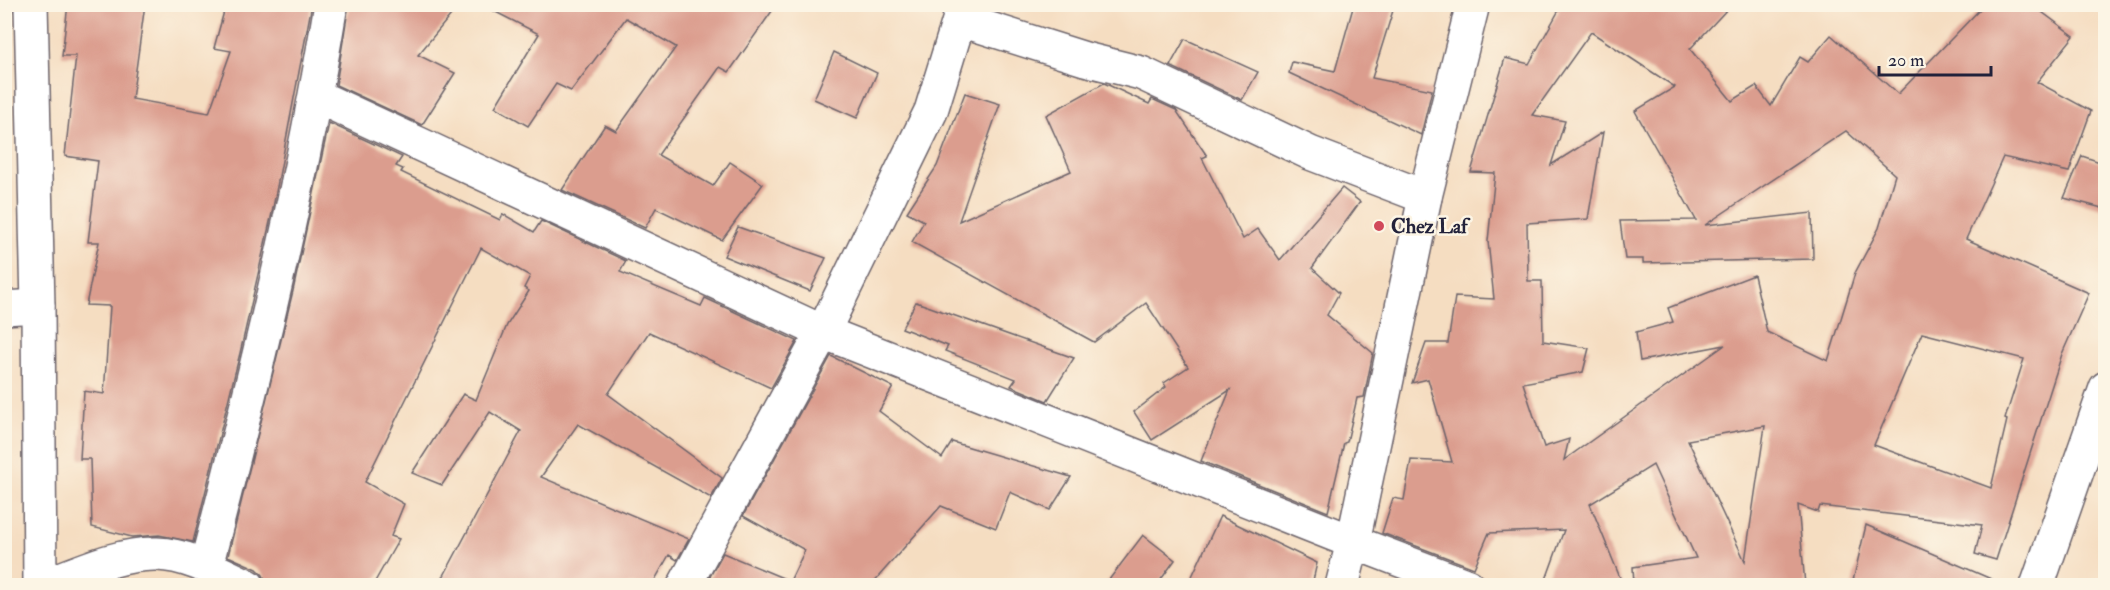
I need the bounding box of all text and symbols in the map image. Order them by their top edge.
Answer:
scale bar [1879,39,1992,77]
text: 20 m [1888,49,1924,72]
place label: Chez Laf [1391,214,1471,239]
marker: Chez Laf [1372,219,1386,233]

